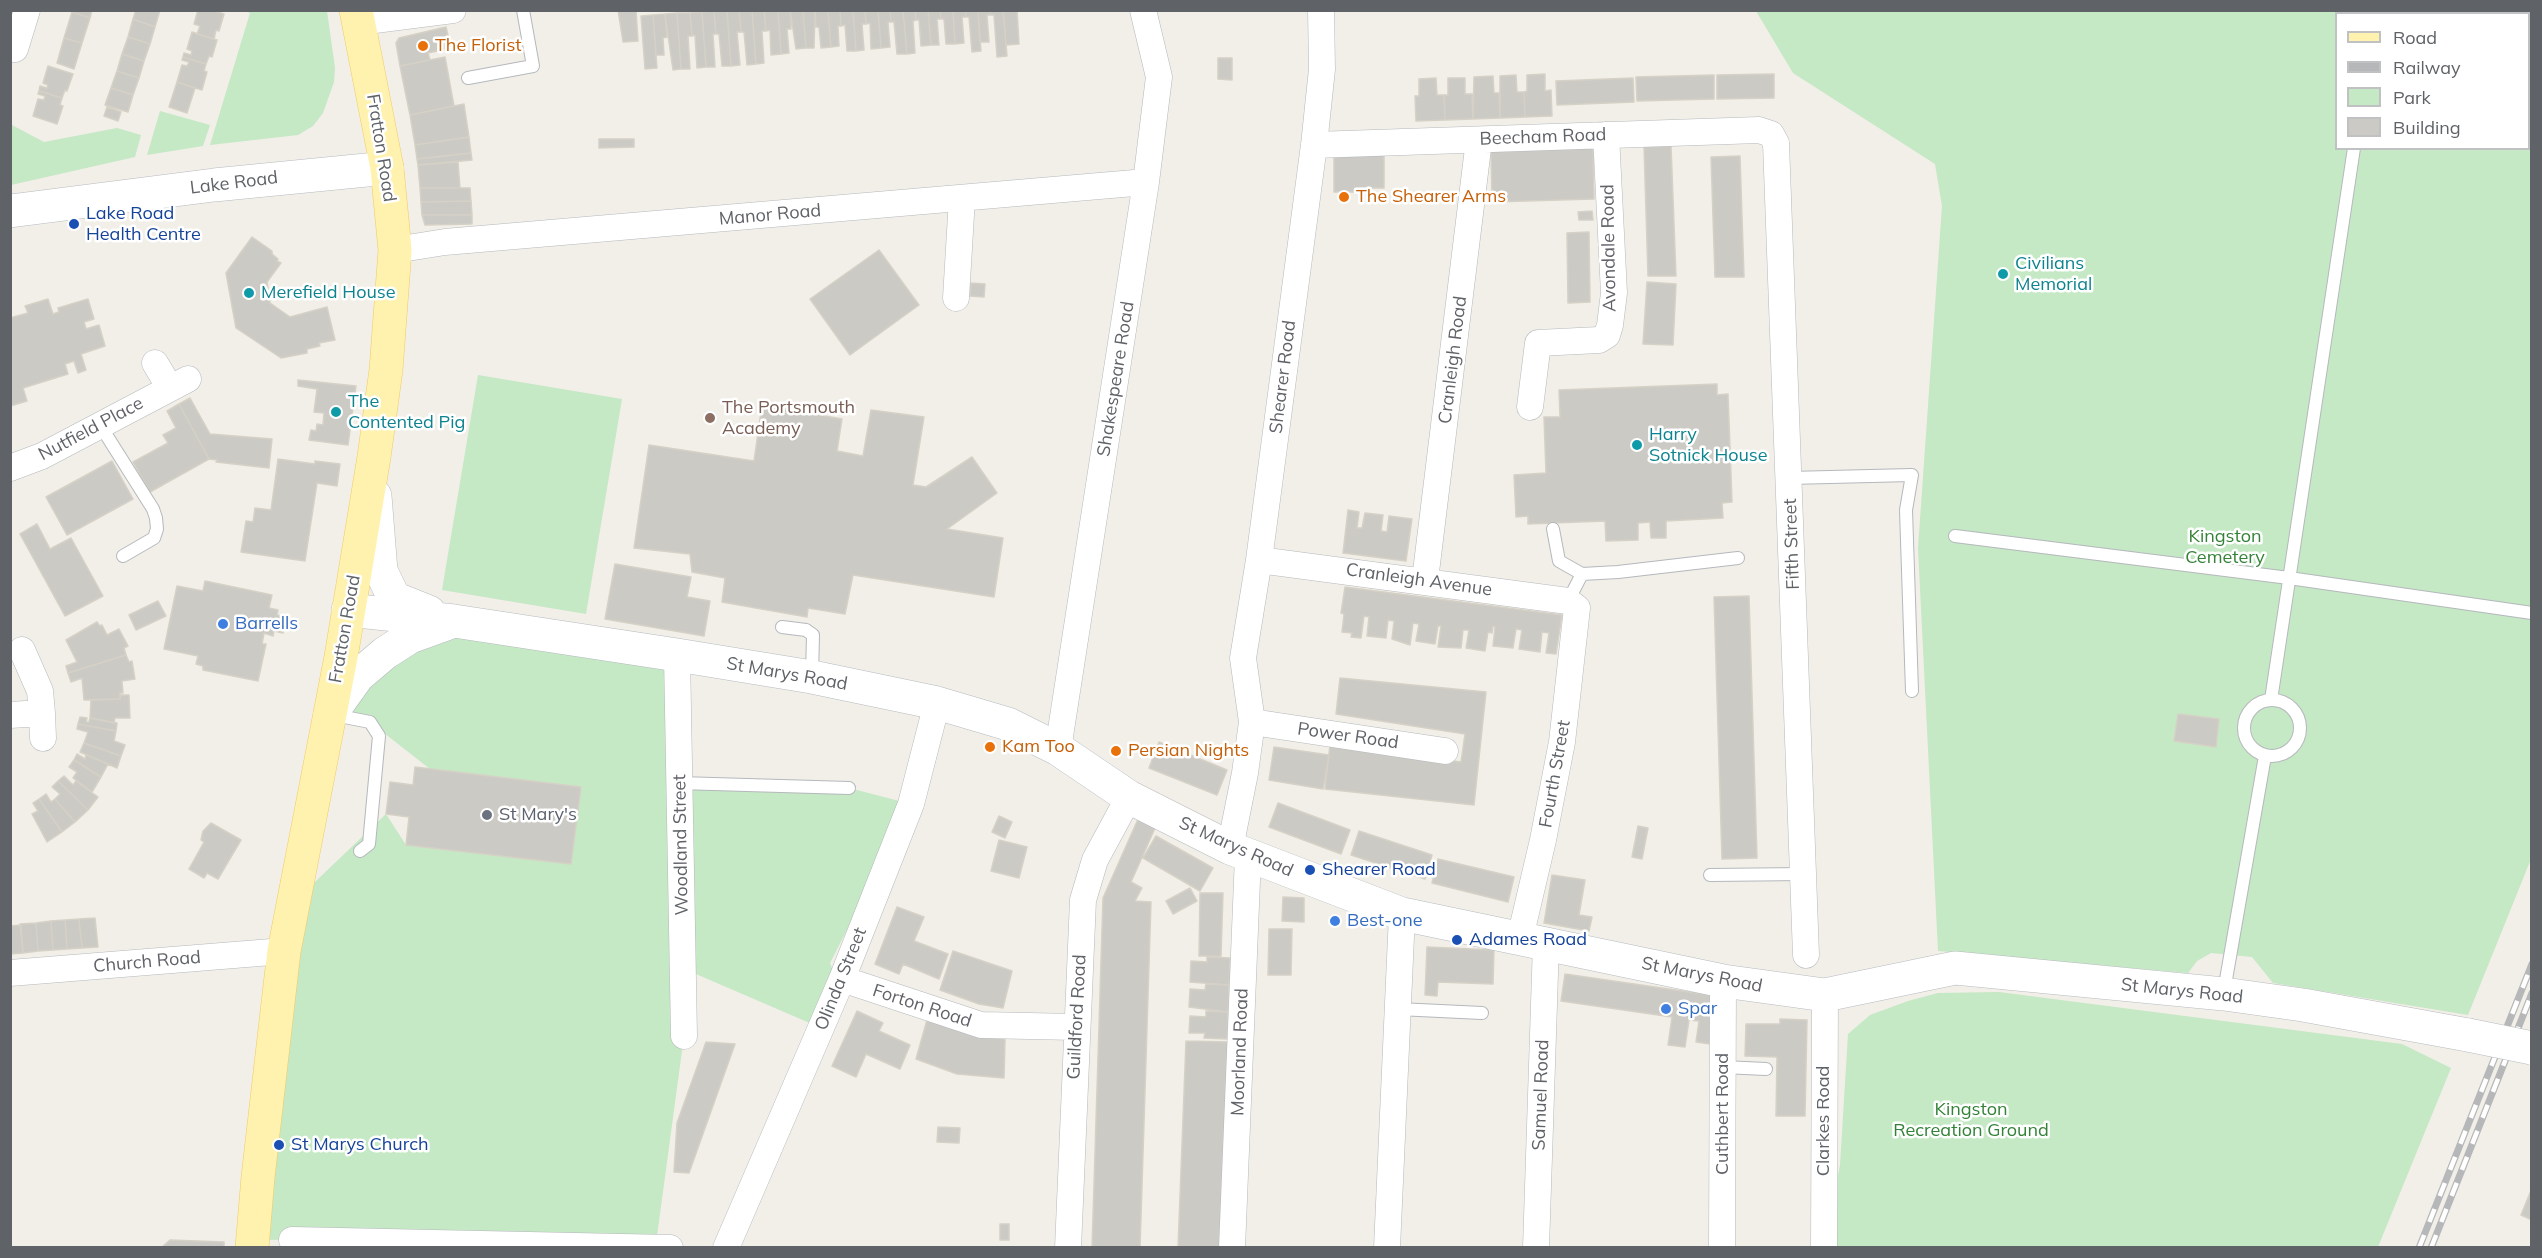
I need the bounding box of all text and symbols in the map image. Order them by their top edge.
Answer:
legend [2335,12,2530,150]
text: Road [2393,26,2437,49]
place label: The Florist [435,35,522,57]
marker: The Florist [416,39,430,53]
text: Railway [2393,56,2461,79]
text: Park [2393,86,2431,109]
street label: Fratton Road [362,92,400,204]
text: Building [2393,116,2461,139]
street label: Beecham Road [1479,124,1607,150]
street label: Lake Road [189,167,279,199]
street label: Avondale Road [1597,184,1621,312]
place label: The Shearer Arms [1356,186,1506,208]
marker: The Shearer Arms [1337,190,1351,204]
street label: Manor Road [718,200,822,230]
place label: Lake Road Health Centre [86,203,201,246]
marker: Lake Road Health Centre [67,217,81,231]
place label: Civilians Memorial [2015,253,2092,296]
marker: Civilians Memorial [1996,267,2010,281]
place label: Merefield House [261,282,396,304]
marker: Merefield House [242,286,256,300]
street label: Cranleigh Road [1434,295,1472,425]
street label: Shakespeare Road [1093,300,1139,458]
street label: Shearer Road [1265,319,1301,435]
place label: The Contented Pig [348,391,465,434]
street label: Nutfield Place [35,392,147,466]
place label: The Portsmouth Academy [722,397,855,440]
marker: The Contented Pig [329,405,343,419]
marker: The Portsmouth Academy [703,411,717,425]
place label: Harry Sotnick House [1649,424,1768,466]
marker: Harry Sotnick House [1630,438,1644,452]
street label: Fifth Street [1780,498,1804,590]
park label: Kingston Cemetery [2185,526,2265,568]
street label: Cranleigh Avenue [1345,559,1493,601]
street label: Fratton Road [325,573,365,685]
place label: Barrells [235,613,298,635]
marker: Barrells [216,617,230,631]
street label: St Marys Road [725,653,849,695]
street label: Power Road [1296,718,1400,754]
street label: Fourth Street [1535,719,1575,829]
place label: Kam Too [1002,736,1075,758]
marker: Kam Too [983,740,997,754]
place label: Persian Nights [1128,740,1249,762]
marker: Persian Nights [1109,744,1123,758]
street label: Woodland Street [669,774,693,916]
place label: St Mary's [499,804,577,826]
marker: St Mary's [480,808,494,822]
street label: St Marys Road [1176,812,1296,882]
place label: Shearer Road [1322,859,1436,881]
marker: Shearer Road [1303,863,1317,877]
place label: Best-one [1347,910,1423,932]
marker: Best-one [1328,914,1342,928]
street label: Olinda Street [811,924,871,1034]
place label: Adames Road [1469,929,1587,951]
marker: Adames Road [1450,933,1464,947]
street label: Church Road [92,947,202,977]
street label: St Marys Road [1640,953,1764,997]
street label: Guildford Road [1063,954,1091,1080]
street label: St Marys Road [2120,974,2244,1008]
street label: Forton Road [870,980,974,1032]
street label: Moorland Road [1227,988,1253,1116]
place label: Spar [1678,998,1717,1020]
marker: Spar [1659,1002,1673,1016]
street label: Samuel Road [1528,1039,1554,1151]
street label: Cuthbert Road [1712,1053,1734,1175]
street label: Clarkes Road [1813,1066,1835,1176]
park label: Kingston Recreation Ground [1893,1099,2049,1142]
place label: St Marys Church [291,1134,429,1156]
marker: St Marys Church [272,1138,286,1152]

